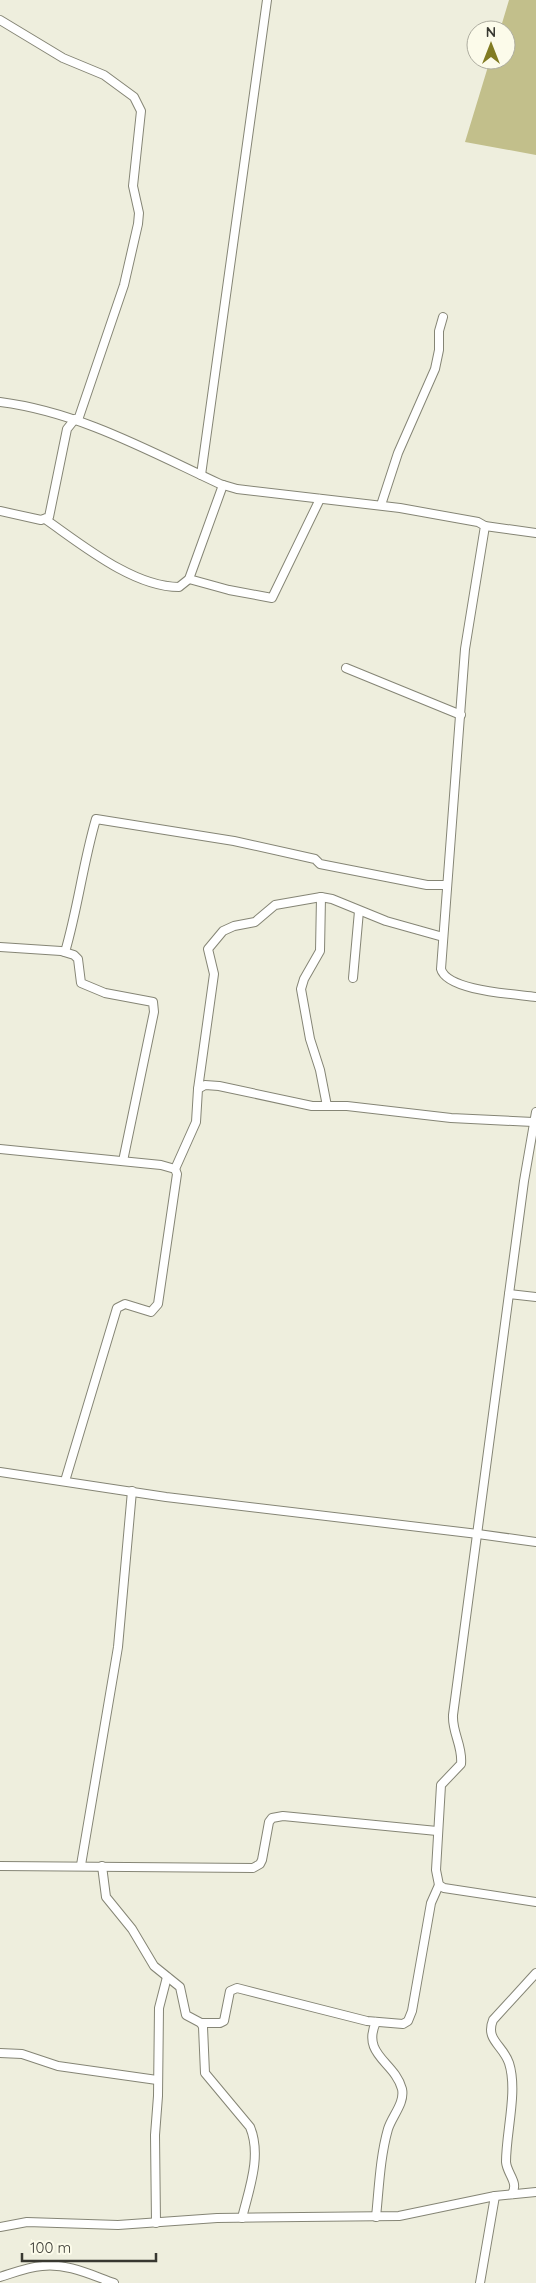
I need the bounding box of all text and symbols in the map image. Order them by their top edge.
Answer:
north arrow [466,20,516,70]
text: N [486,23,496,41]
scale bar [22,2230,156,2262]
text: 100 m [30,2238,71,2257]

